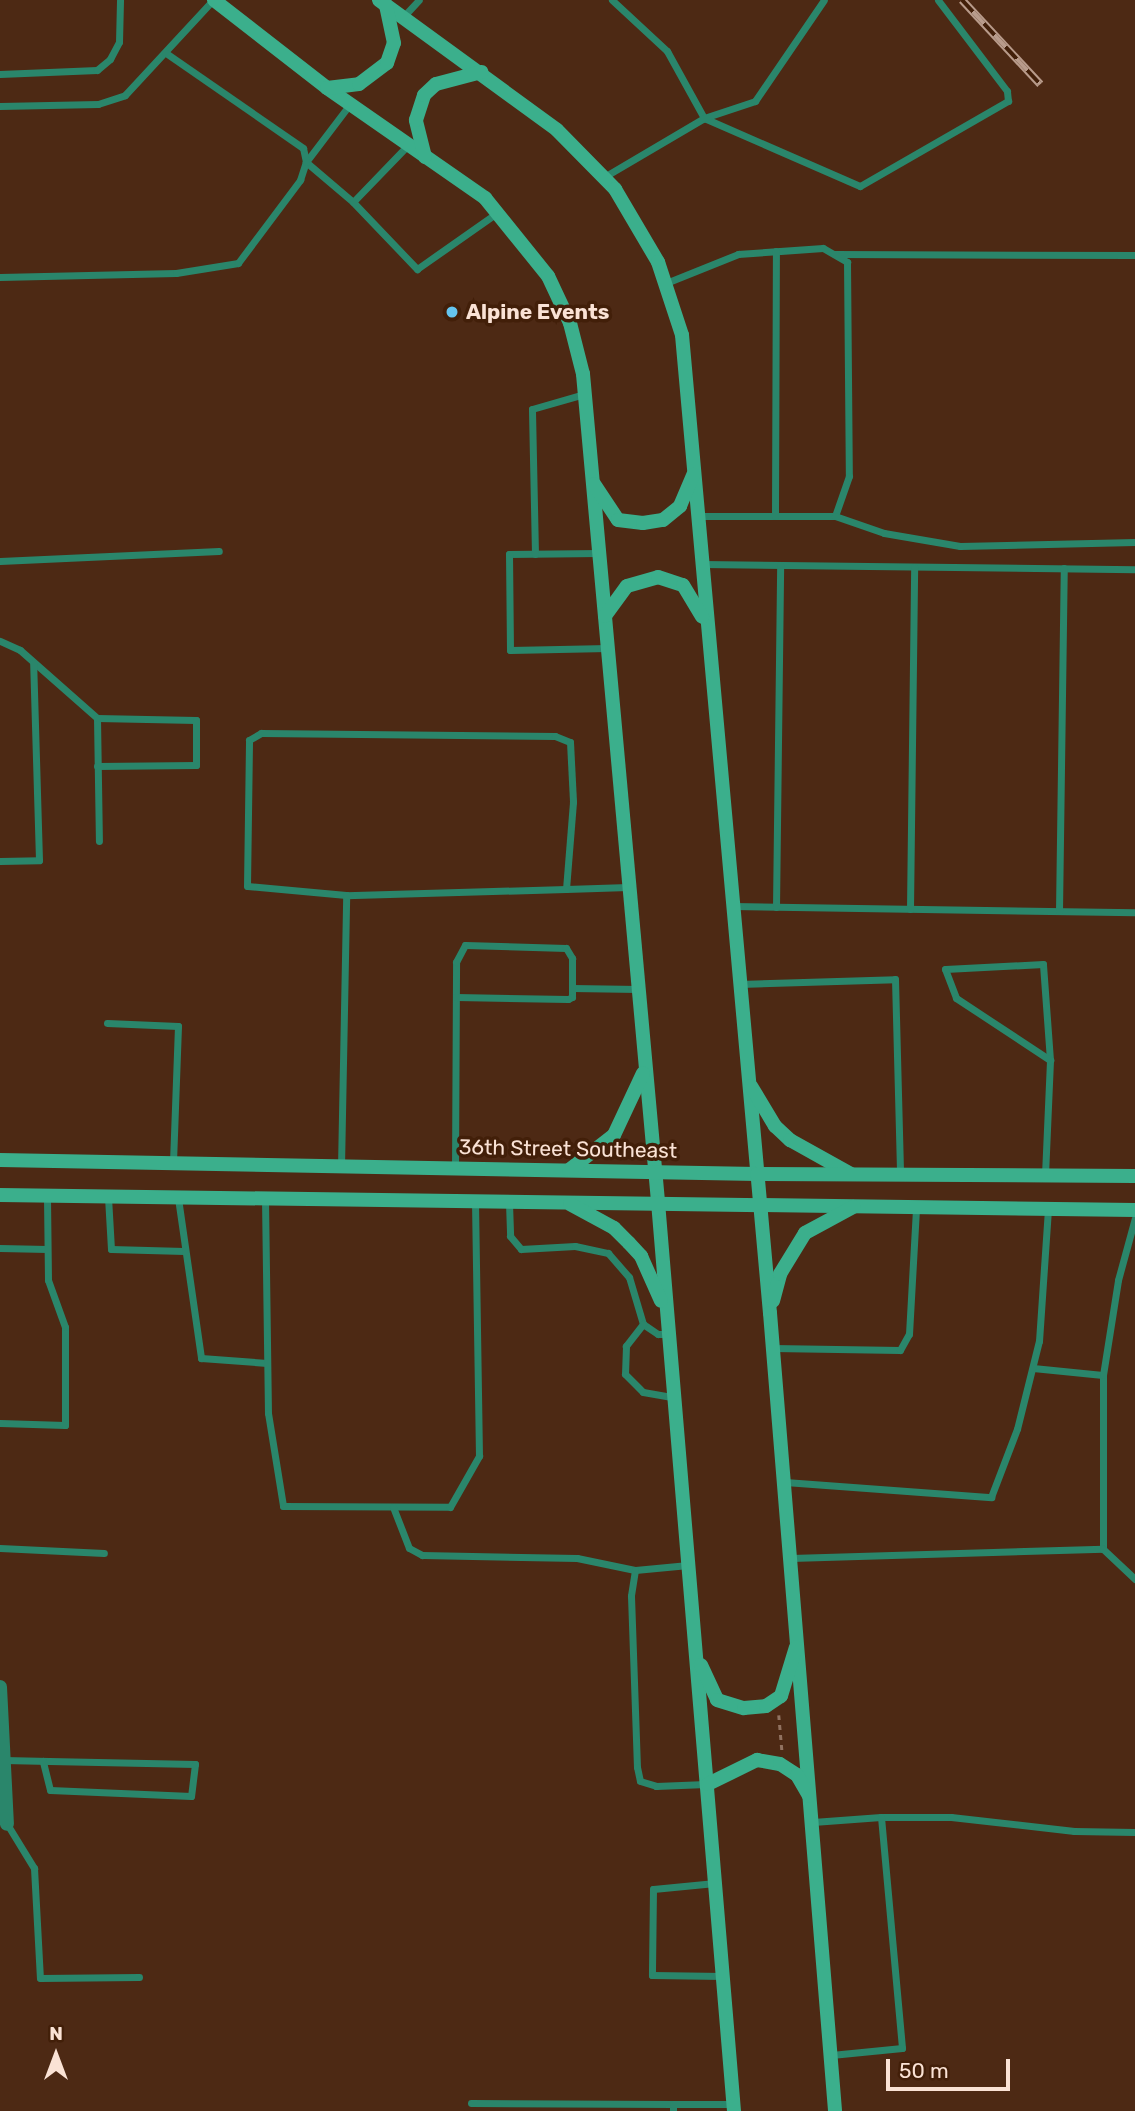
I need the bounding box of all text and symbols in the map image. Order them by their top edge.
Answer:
place label: Alpine Events [466,299,609,325]
marker: Alpine Events [444,304,460,320]
street label: 36th Street Southeast [459,1134,677,1164]
north arrow [21,2020,91,2090]
text: N [49,2022,63,2045]
scale bar [890,2044,1014,2088]
text: 50 m [899,2058,949,2083]

